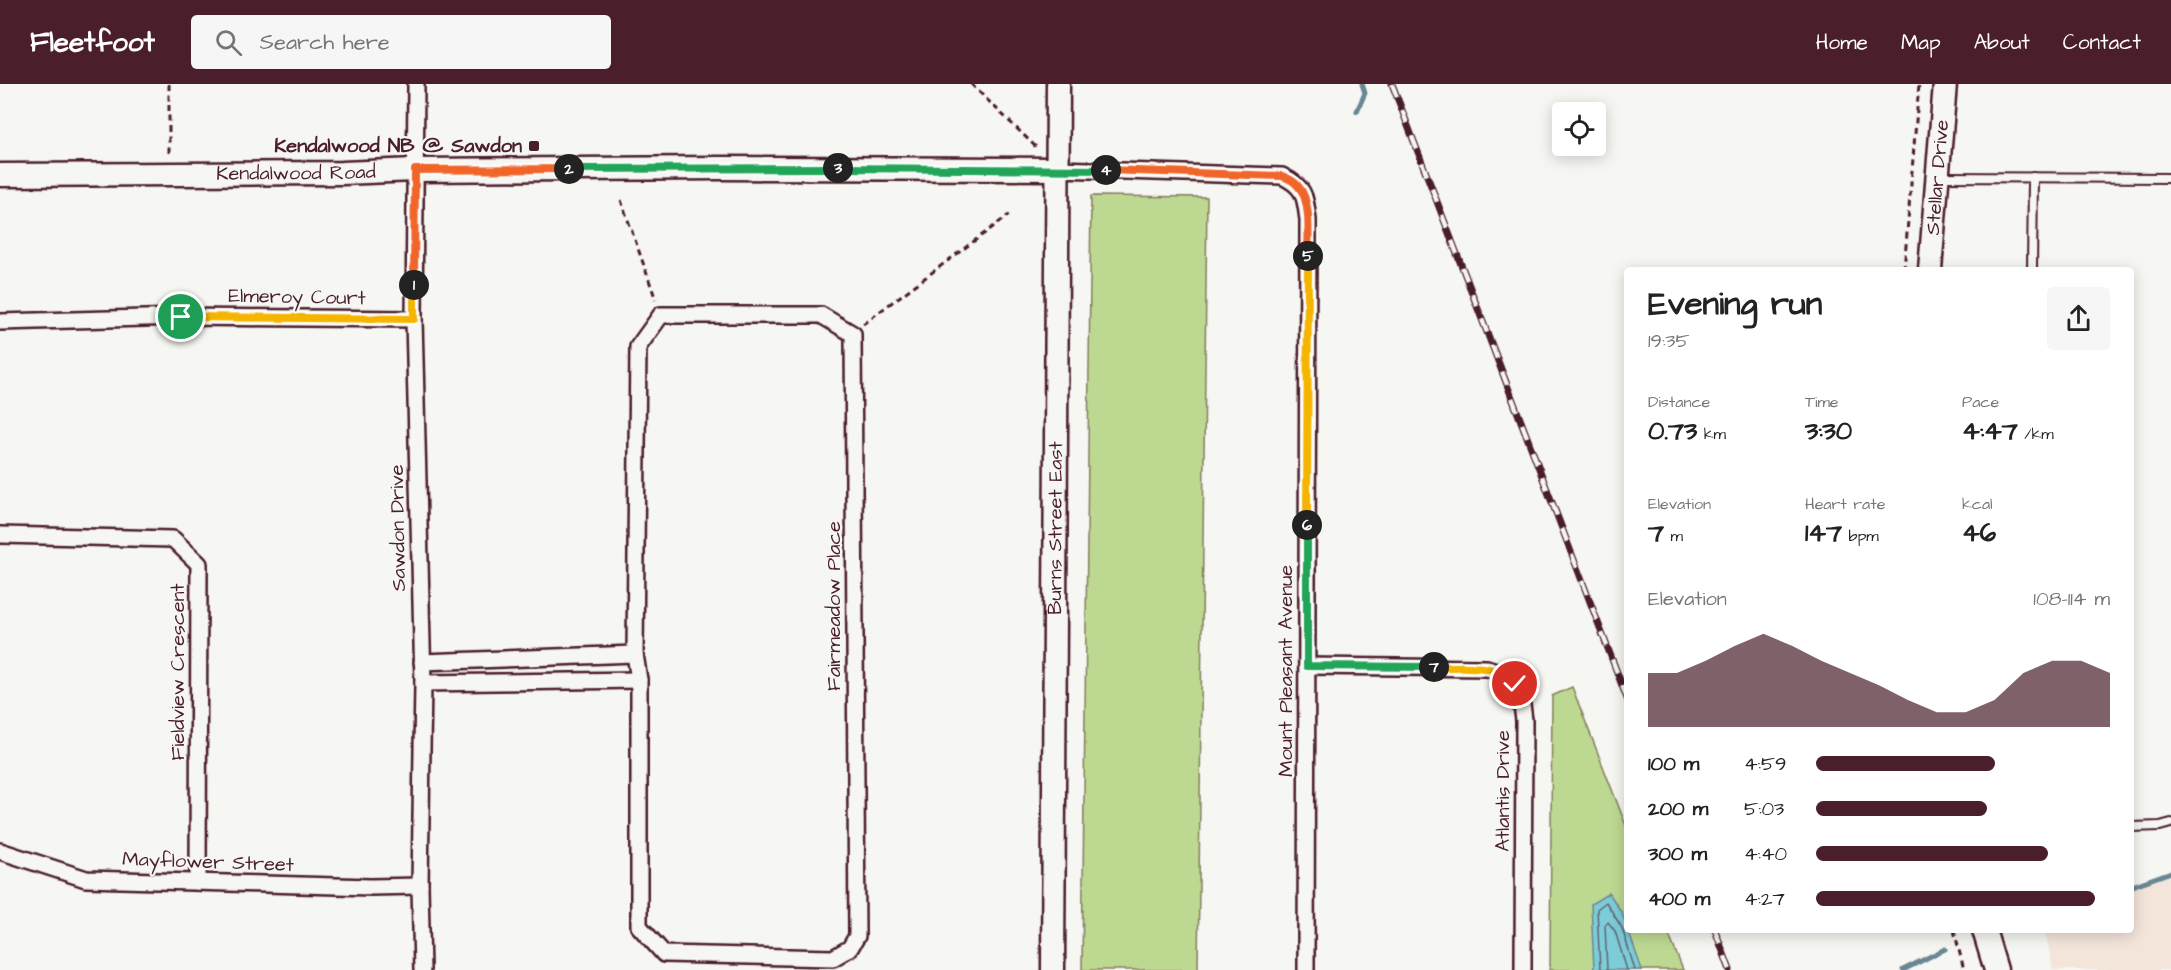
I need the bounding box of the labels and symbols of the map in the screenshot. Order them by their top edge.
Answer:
street label: Stellar Drive [1919,118,1956,236]
place label: Kendalwood NB @ Sawdon [274,132,522,160]
marker: Kendalwood NB @ Sawdon [527,139,541,153]
pin: 3 [823,153,853,183]
pin: 2 [554,154,584,184]
pin: 4 [1091,155,1121,185]
street label: Kendalwood Road [216,158,376,188]
pin: 5 [1293,241,1323,271]
pin: 1 [399,270,429,300]
street label: Elmeroy Court [228,282,366,313]
pin [155,291,206,342]
street label: Burns Street East [1041,441,1070,615]
street label: Sawdon Drive [383,464,413,592]
pin: 6 [1292,510,1322,540]
street label: Fairmeadow Place [820,521,848,691]
street label: Mount Pleasant Avenue [1272,565,1300,777]
street label: Fieldview Crescent [164,583,192,761]
pin: 7 [1419,652,1449,682]
pin [1489,658,1540,709]
street label: Atlantis Drive [1489,730,1517,852]
street label: Mayflower Street [122,845,294,880]

